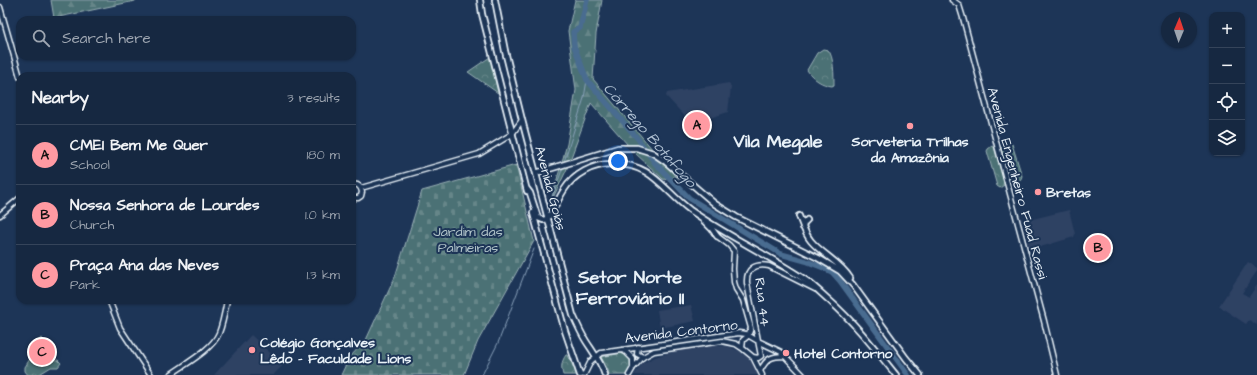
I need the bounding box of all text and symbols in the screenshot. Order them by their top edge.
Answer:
north arrow [1161,12,1197,48]
map controls [1209,12,1245,156]
button: + [1209,12,1245,48]
search box [16,16,356,60]
icon: search [30,27,52,49]
text: Search here [62,28,151,49]
button: − [1209,48,1245,84]
water label: Córrego Botafogo [598,79,702,194]
button: locate [1209,84,1245,120]
street label: Avenida Engenheiro Fuad Rassi [982,85,1052,281]
text: Nearby [32,86,89,110]
text: 3 results [287,89,340,107]
pin: A [684,110,710,140]
button: layers [1209,120,1245,156]
marker: Sorveteria Trilhas da Amazônia [905,121,915,131]
district label: Vila Megale [733,129,823,155]
place label: Sorveteria Trilhas da Amazônia [850,132,969,168]
text: CMEI Bem Me Quer [70,135,208,156]
street label: Avenida Goiás [529,144,571,233]
text: A [41,146,49,164]
text: 180 m [306,146,340,164]
your location [608,151,628,171]
text: School [70,156,110,174]
place label: Bretas [1046,183,1091,203]
marker: Bretas [1033,187,1043,197]
text: Nossa Senhora de Lourdes [70,195,259,216]
text: B [40,206,50,224]
text: 1.0 km [305,206,340,224]
text: Church [70,216,114,234]
park label: Jardim das Palmeiras [433,222,503,258]
pin: B [1085,233,1111,263]
text: Praça Ana das Neves [70,255,219,276]
district label: Setor Norte Ferroviário II [576,265,685,311]
text: C [40,266,50,284]
text: 1.3 km [307,266,340,284]
text: Park [70,276,100,294]
street label: Rua 44 [749,277,775,328]
street label: Avenida Contorno [623,315,739,349]
place label: Colégio Gonçalves Lêdo - Faculdade Lions [260,333,411,369]
pin: C [29,337,55,367]
place label: Hotel Contorno [794,344,892,364]
marker: Colégio Gonçalves Lêdo - Faculdade Lions [247,345,257,355]
marker: Hotel Contorno [781,348,791,358]

